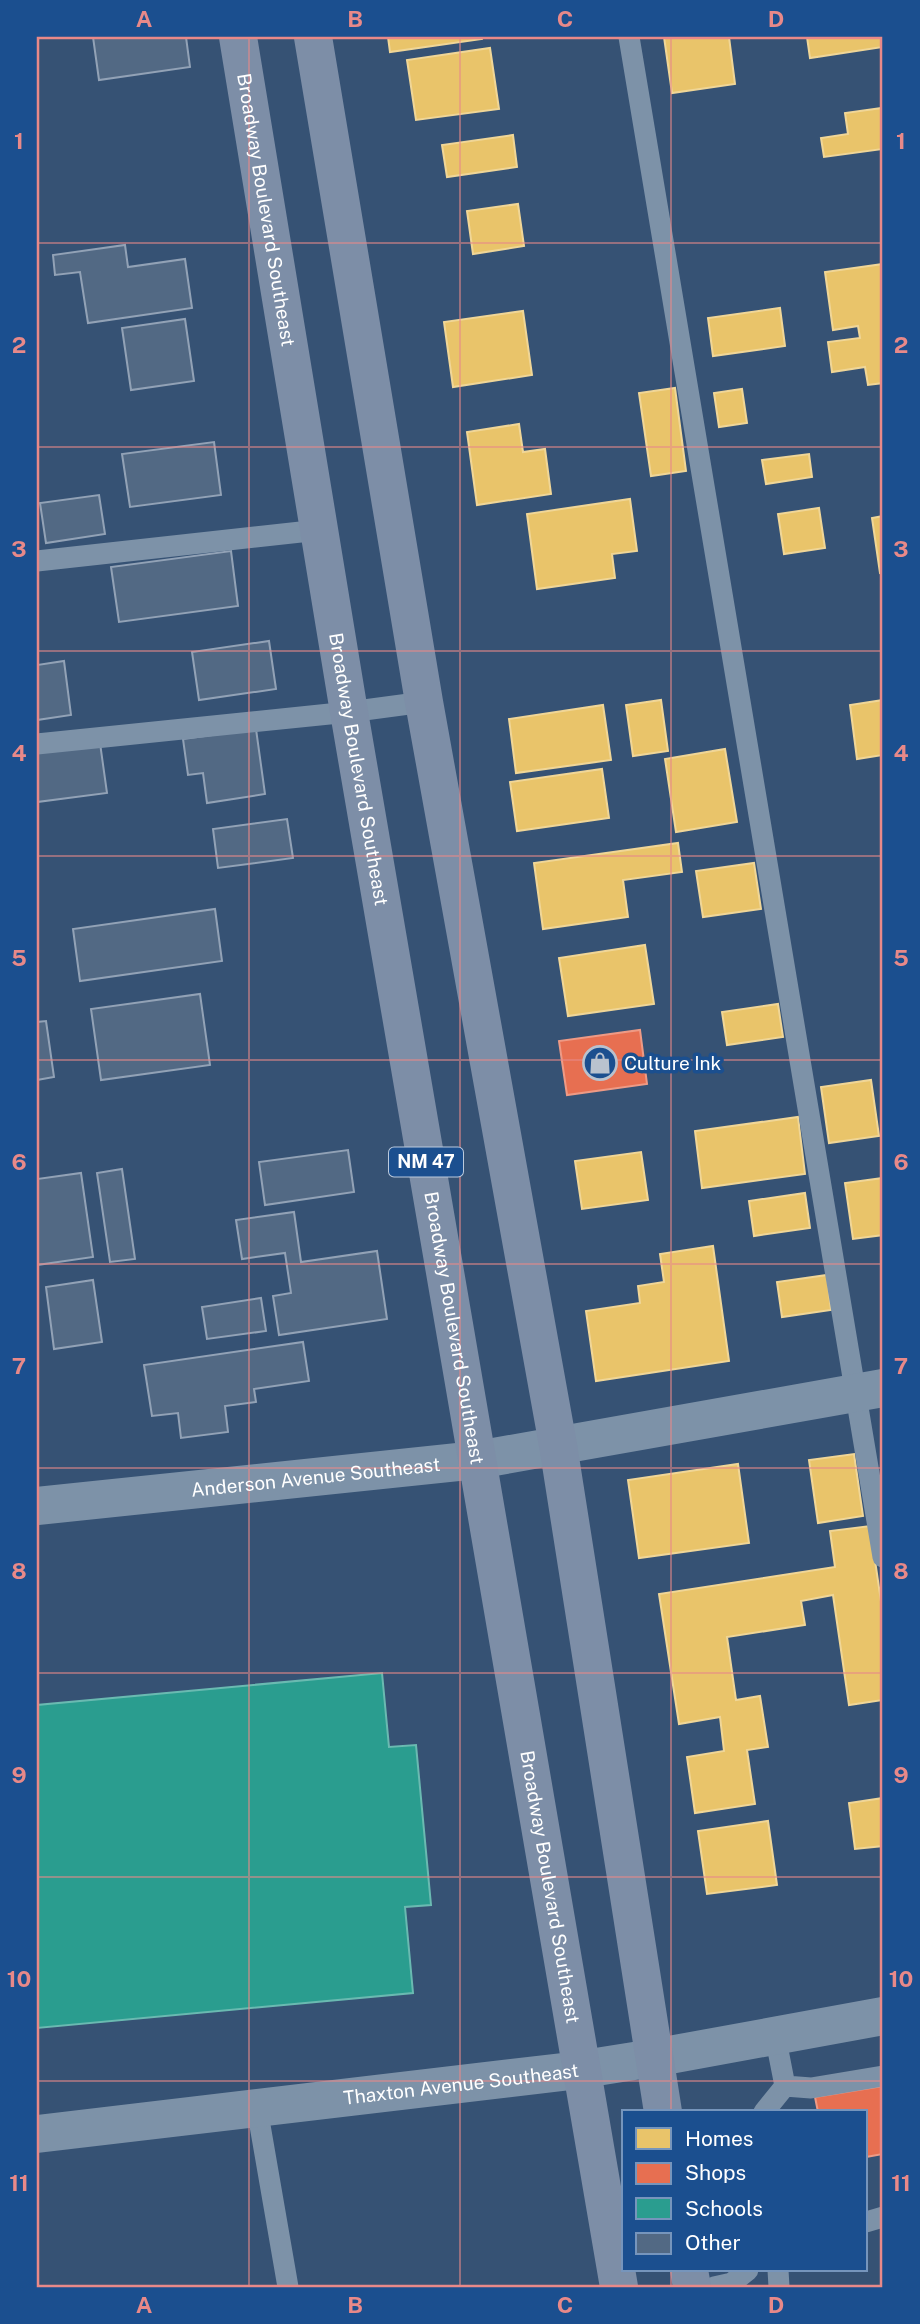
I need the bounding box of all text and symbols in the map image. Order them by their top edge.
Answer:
text: A [136,5,153,32]
text: B [347,5,363,32]
text: C [557,5,573,32]
text: D [768,5,784,32]
street label: Broadway Boulevard Southeast [233,71,300,348]
text: 1 [14,127,24,154]
text: 1 [896,127,906,154]
text: 2 [12,331,26,358]
text: 2 [894,331,908,358]
text: 3 [11,535,27,562]
text: 3 [893,535,909,562]
street label: Broadway Boulevard Southeast [325,631,393,907]
text: 4 [11,739,27,766]
text: 4 [893,739,909,766]
text: 5 [11,944,27,971]
text: 5 [893,944,909,971]
shop icon: Culture Ink [581,1044,619,1082]
place label: Culture Ink [624,1052,722,1074]
text: 6 [11,1148,27,1175]
road number: NM 47 [389,1148,463,1176]
text: 6 [893,1148,909,1175]
street label: Broadway Boulevard Southeast [420,1190,489,1466]
text: 7 [12,1352,26,1379]
text: 7 [894,1352,908,1379]
street label: Anderson Avenue Southeast [190,1453,441,1501]
text: 8 [11,1557,27,1584]
text: 8 [893,1557,909,1584]
street label: Broadway Boulevard Southeast [516,1749,585,2025]
text: 9 [11,1761,27,1788]
text: 9 [893,1761,909,1788]
text: 10 [7,1965,31,1992]
text: 10 [889,1965,913,1992]
street label: Thaxton Avenue Southeast [342,2059,580,2109]
legend [622,2110,867,2272]
text: Homes [685,2126,753,2151]
text: Shops [685,2160,746,2185]
text: 11 [9,2169,29,2196]
text: 11 [891,2169,911,2196]
text: Schools [685,2196,763,2221]
text: Other [685,2230,741,2255]
text: A [136,2291,153,2318]
text: B [347,2291,363,2318]
text: C [557,2291,573,2318]
text: D [768,2291,784,2318]

